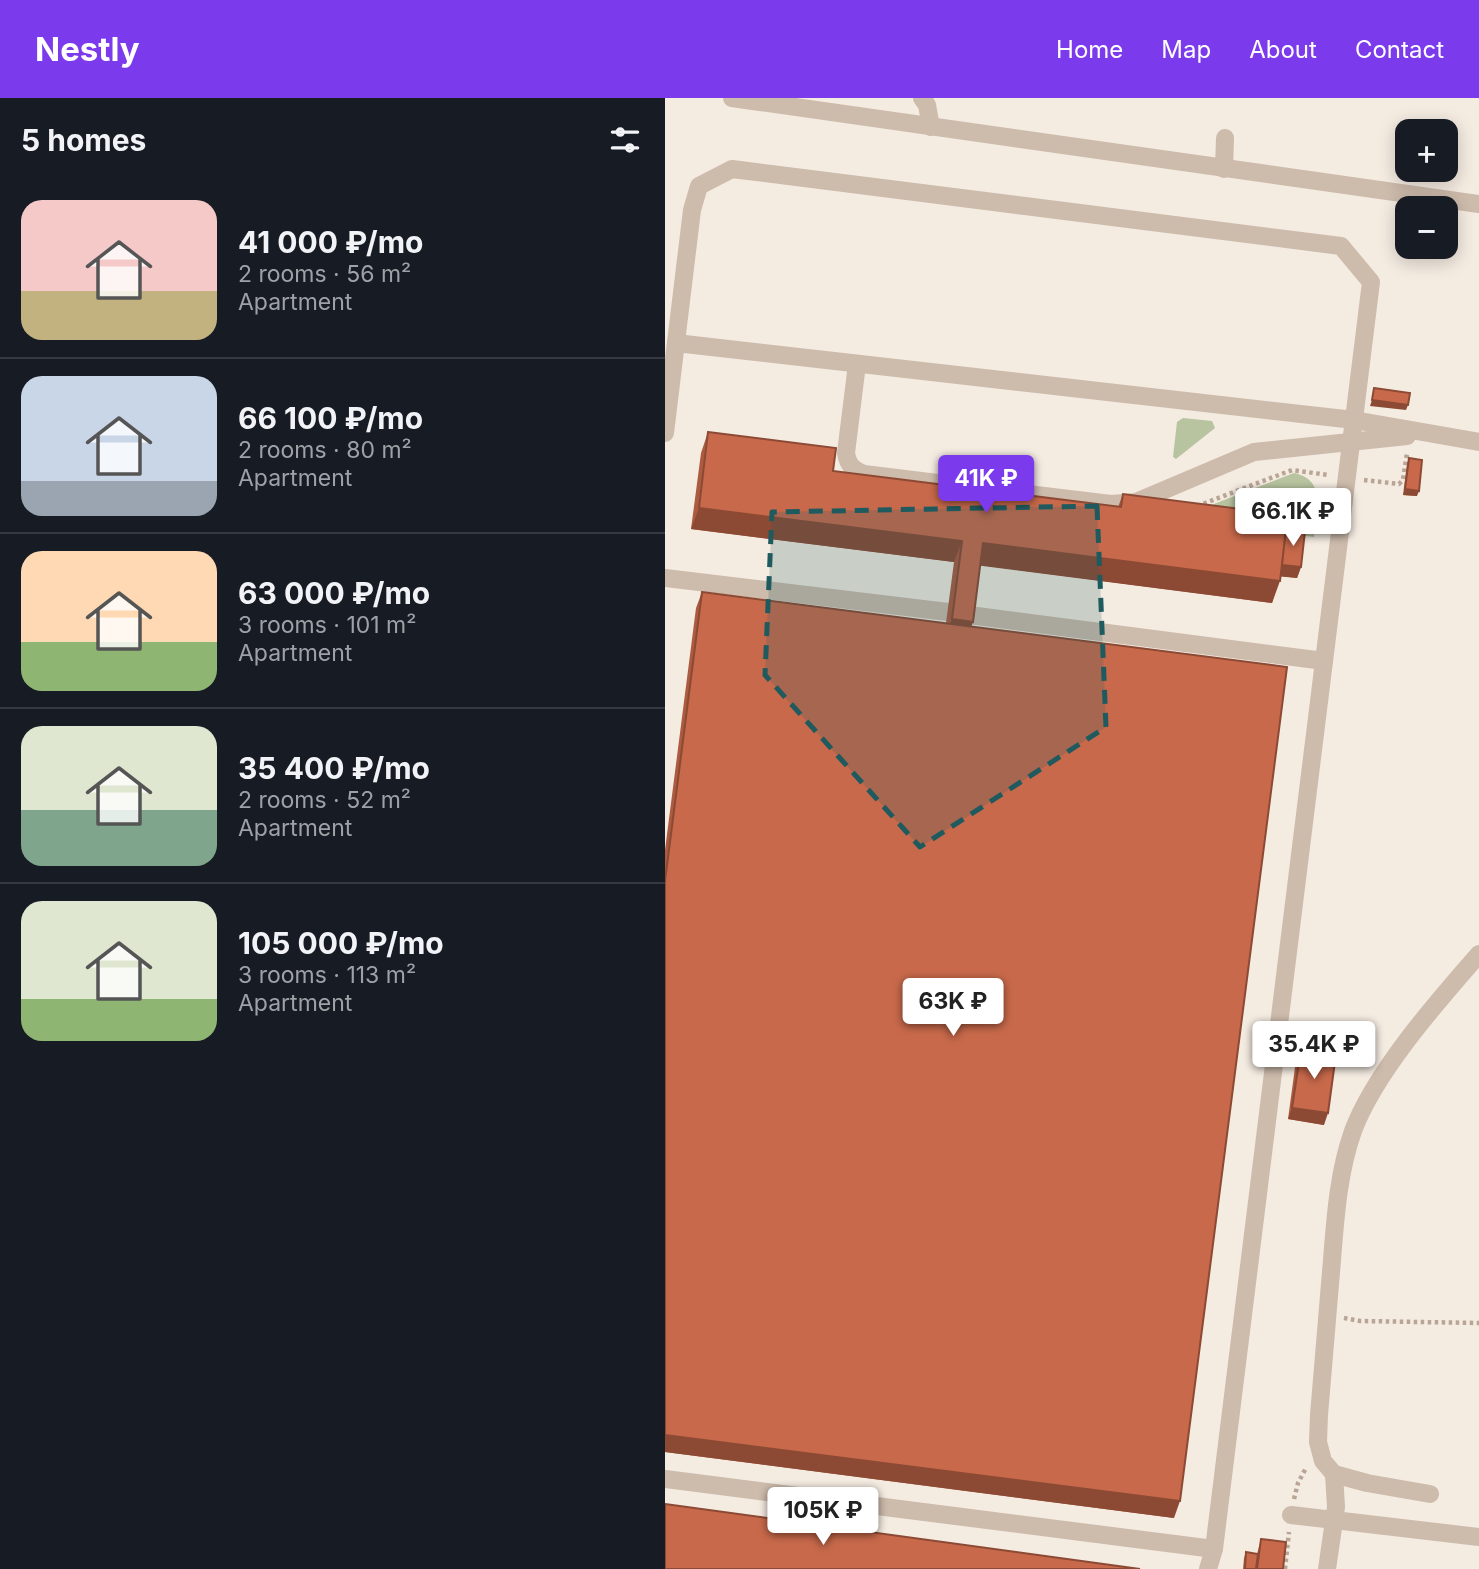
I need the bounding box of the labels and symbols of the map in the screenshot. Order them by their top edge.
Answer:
pin: 41K ₽ [937,456,1035,515]
pin: 66.1K ₽ [1228,489,1358,548]
pin: 63K ₽ [904,978,1002,1038]
pin: 35.4K ₽ [1249,1021,1379,1081]
pin: 105K ₽ [766,1488,880,1547]

